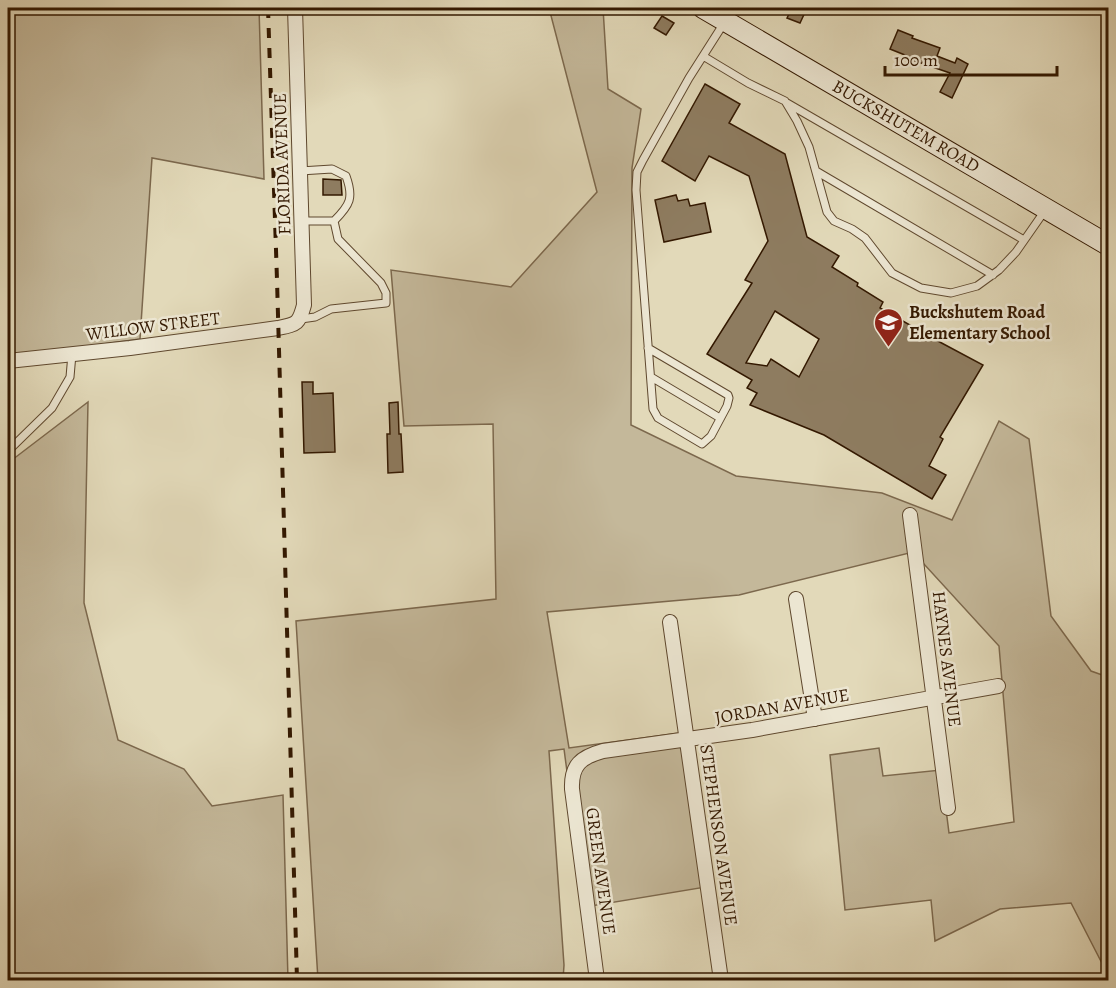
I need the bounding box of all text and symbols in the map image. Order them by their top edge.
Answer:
scale bar [885,39,1058,77]
text: 100 m [894,48,938,72]
street label: BUCKSHUTEM ROAD [828,74,984,178]
street label: FLORIDA AVENUE [268,93,296,235]
place label: Buckshutem Road Elementary School [909,300,1051,345]
street label: WILLOW STREET [84,306,222,346]
school or university icon: Buckshutem Road Elementary School [872,306,904,348]
street label: HAYNES AVENUE [927,590,967,728]
street label: JORDAN AVENUE [713,682,851,730]
street label: STEPHENSON AVENUE [694,743,744,927]
street label: GREEN AVENUE [580,806,622,936]

